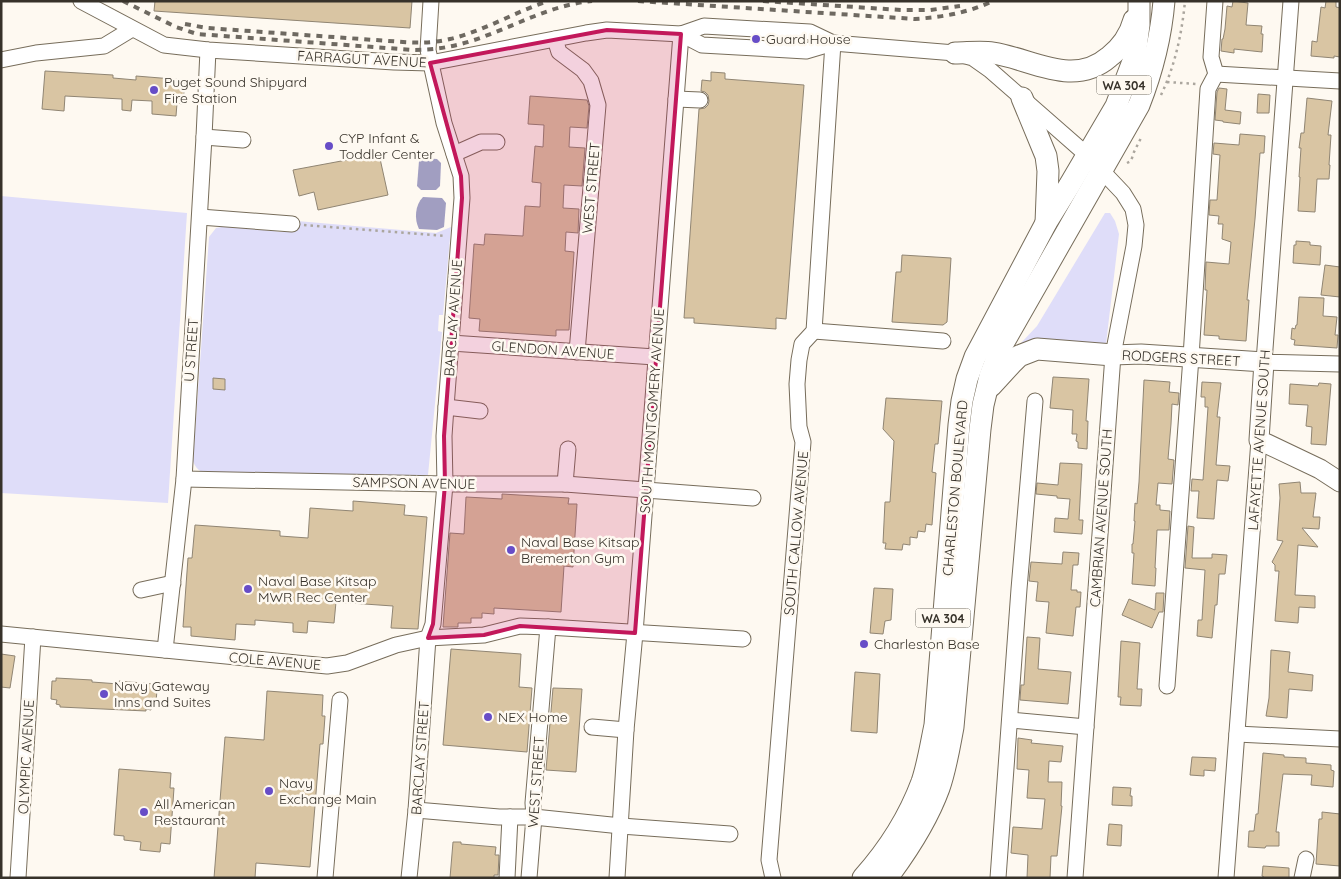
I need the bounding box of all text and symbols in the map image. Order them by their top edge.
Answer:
place label: Guard House [766,30,851,48]
marker: Guard House [750,33,762,45]
street label: FARRAGUT AVENUE [297,47,427,71]
place label: Puget Sound Shipyard Fire Station [164,73,307,107]
road number: WA 304 [1096,76,1152,94]
marker: Puget Sound Shipyard Fire Station [148,84,160,96]
place label: CYP Infant & Toddler Center [339,129,435,163]
marker: CYP Infant & Toddler Center [323,140,335,152]
street label: WEST STREET [578,142,604,234]
street label: BARCLAY AVENUE [440,259,466,377]
street label: SOUTH MONTGOMERY AVENUE [636,308,668,514]
street label: U STREET [180,318,202,382]
street label: GLENDON AVENUE [491,337,615,363]
street label: RODGERS STREET [1121,346,1241,370]
street label: LAFAYETTE AVENUE SOUTH [1244,349,1274,531]
street label: CHARLESTON BOULEVARD [938,399,972,577]
street label: CAMBRIAN AVENUE SOUTH [1086,428,1116,608]
street label: SOUTH CALLOW AVENUE [780,450,812,616]
street label: SAMPSON AVENUE [353,473,475,493]
place label: Naval Base Kitsap Bremerton Gym [521,533,639,567]
marker: Naval Base Kitsap Bremerton Gym [505,544,517,556]
place label: Naval Base Kitsap MWR Rec Center [258,572,376,606]
marker: Naval Base Kitsap MWR Rec Center [242,583,254,595]
road number: WA 304 [916,608,970,628]
place label: Charleston Base [874,635,980,653]
marker: Charleston Base [858,638,870,650]
street label: COLE AVENUE [228,648,322,674]
place label: Navy Gateway Inns and Suites [114,677,211,711]
marker: Navy Gateway Inns and Suites [98,688,110,700]
street label: OLYMPIC AVENUE [14,699,38,815]
street label: BARCLAY STREET [407,700,433,816]
place label: NEX Home [498,708,568,726]
marker: NEX Home [482,711,494,723]
street label: WEST STREET [524,736,548,828]
place label: Navy Exchange Main [279,774,377,808]
marker: Navy Exchange Main [263,785,275,797]
place label: All American Restaurant [154,795,235,829]
marker: All American Restaurant [138,806,150,818]

